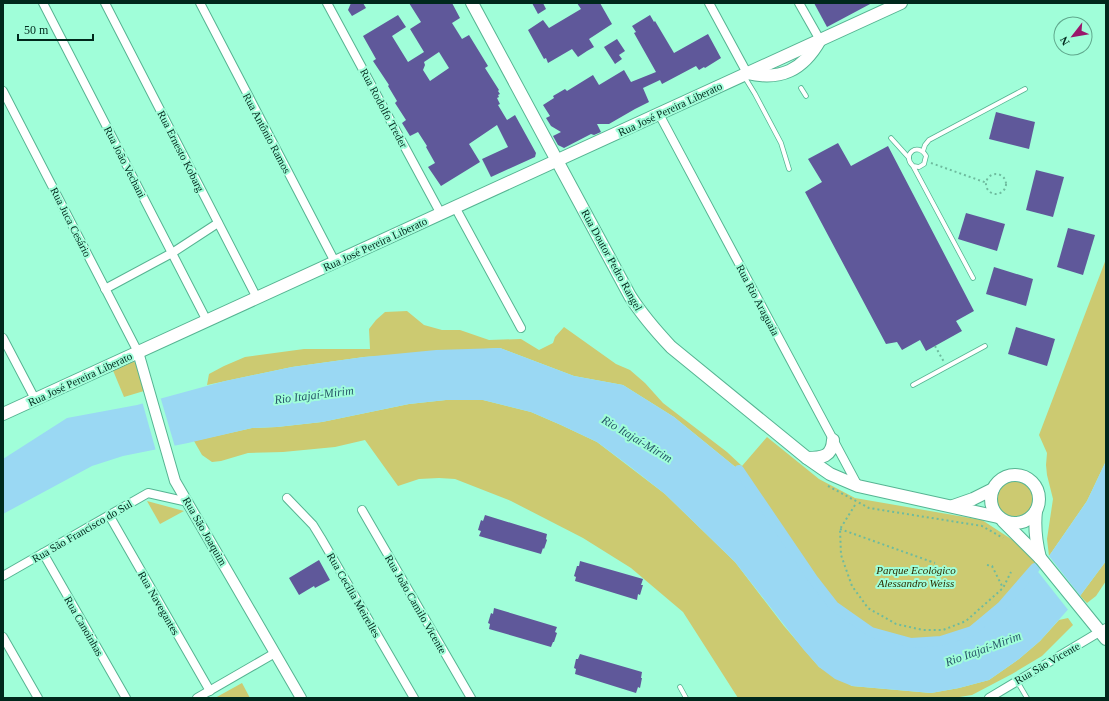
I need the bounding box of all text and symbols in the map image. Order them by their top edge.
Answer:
scale bar [18,16,93,42]
north arrow [1053,16,1093,56]
text: 50 m [24,23,49,37]
text: N [1057,35,1072,48]
street label: Rua Rodolfo Treder [358,66,410,150]
street label: Rua José Pereira Liberato [616,79,724,138]
street label: Rua Antônio Ramos [241,91,293,175]
street label: Rua Ernesto Kobarg [155,108,207,194]
street label: Rua João Vechani [102,124,148,200]
street label: Rua Juca Cesário [48,185,94,259]
street label: Rua Doutor Pedro Rangel [579,207,645,313]
street label: Rua José Pereira Liberato [321,214,429,273]
street label: Rua Rio Araguaia [734,262,782,338]
street label: Rua José Pereira Liberato [26,349,134,408]
water label: Rio Itajaí-Mirim [273,383,355,407]
water label: Rio Itajaí-Mirim [598,412,675,466]
street label: Rua São Joaquim [181,495,230,568]
street label: Rua São Francisco do Sul [30,497,134,565]
street label: Rua Cecília Meirelles [325,550,383,640]
street label: Rua João Camilo Vicente [383,553,449,656]
park label: Parque Ecológico Alessandro Weiss [875,564,956,589]
street label: Rua Navegantes [136,569,182,637]
street label: Rua Canoinhas [62,594,106,658]
water label: Rio Itajaí-Mirim [942,629,1023,670]
street label: Rua São Vicente [1012,639,1082,686]

